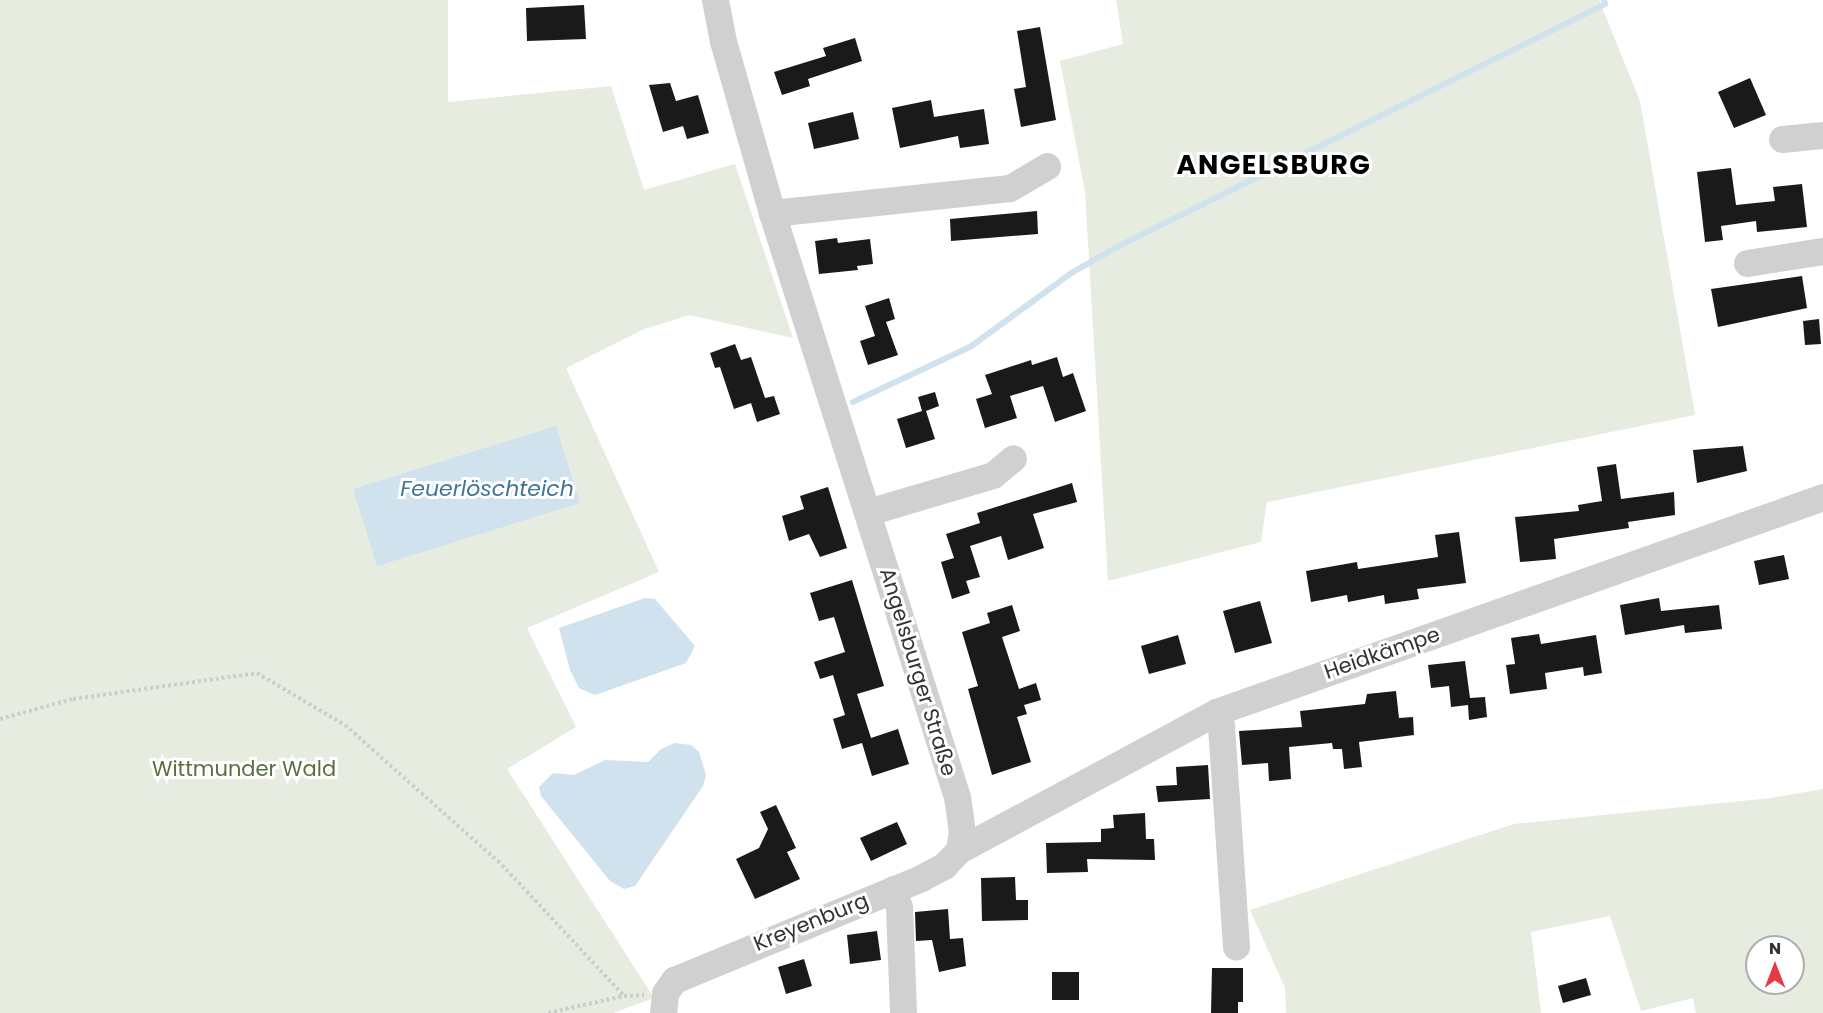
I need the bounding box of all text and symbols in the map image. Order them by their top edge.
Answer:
district label: ANGELSBURG [1177,149,1371,181]
water label: Feuerlöschteich [400,476,574,502]
street label: Angelsburger Straße [874,565,962,779]
street label: Heidkämpe [1321,621,1443,685]
park label: Wittmunder Wald [152,756,336,782]
street label: Kreyenburg [750,888,872,956]
north arrow [1745,935,1805,995]
text: N [1769,937,1781,960]

